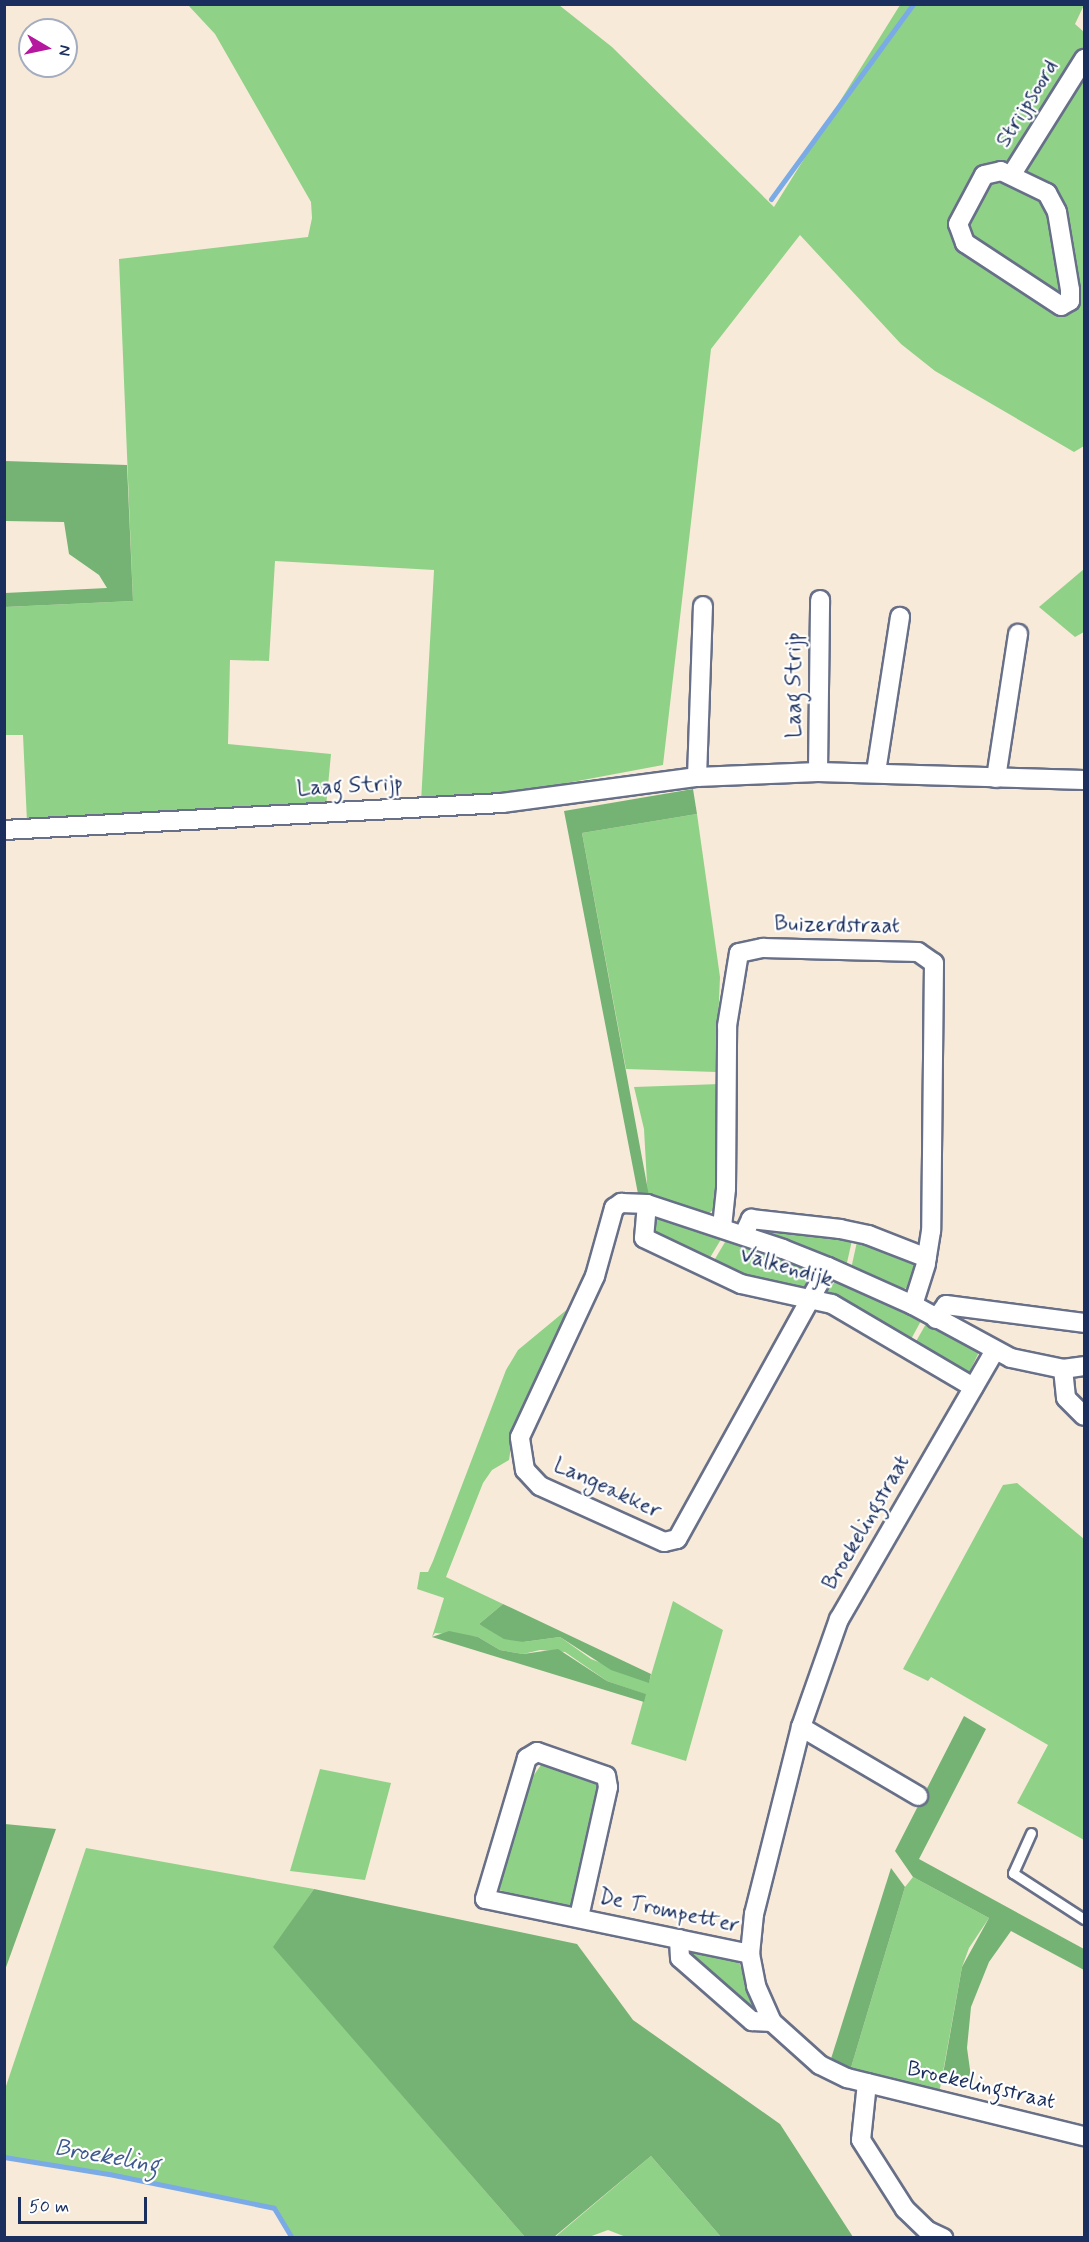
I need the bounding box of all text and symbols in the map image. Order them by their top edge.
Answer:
north arrow [18,18,78,78]
text: N [53,44,76,57]
street label: Strijpsoord [991,55,1065,153]
street label: Laag Strijp [782,633,808,737]
street label: Laag Strijp [297,771,403,803]
street label: Buizerdstraat [774,912,900,940]
street label: Valkendijk [737,1242,835,1294]
street label: Broekelingstraat [818,1451,916,1595]
street label: Langeakker [549,1453,665,1525]
street label: De Trompetter [597,1884,741,1940]
street label: Broekelingstraat [904,2056,1058,2116]
water label: Broekeling [52,2134,162,2180]
scale bar [21,2185,150,2223]
text: 50 m [29,2195,69,2219]

